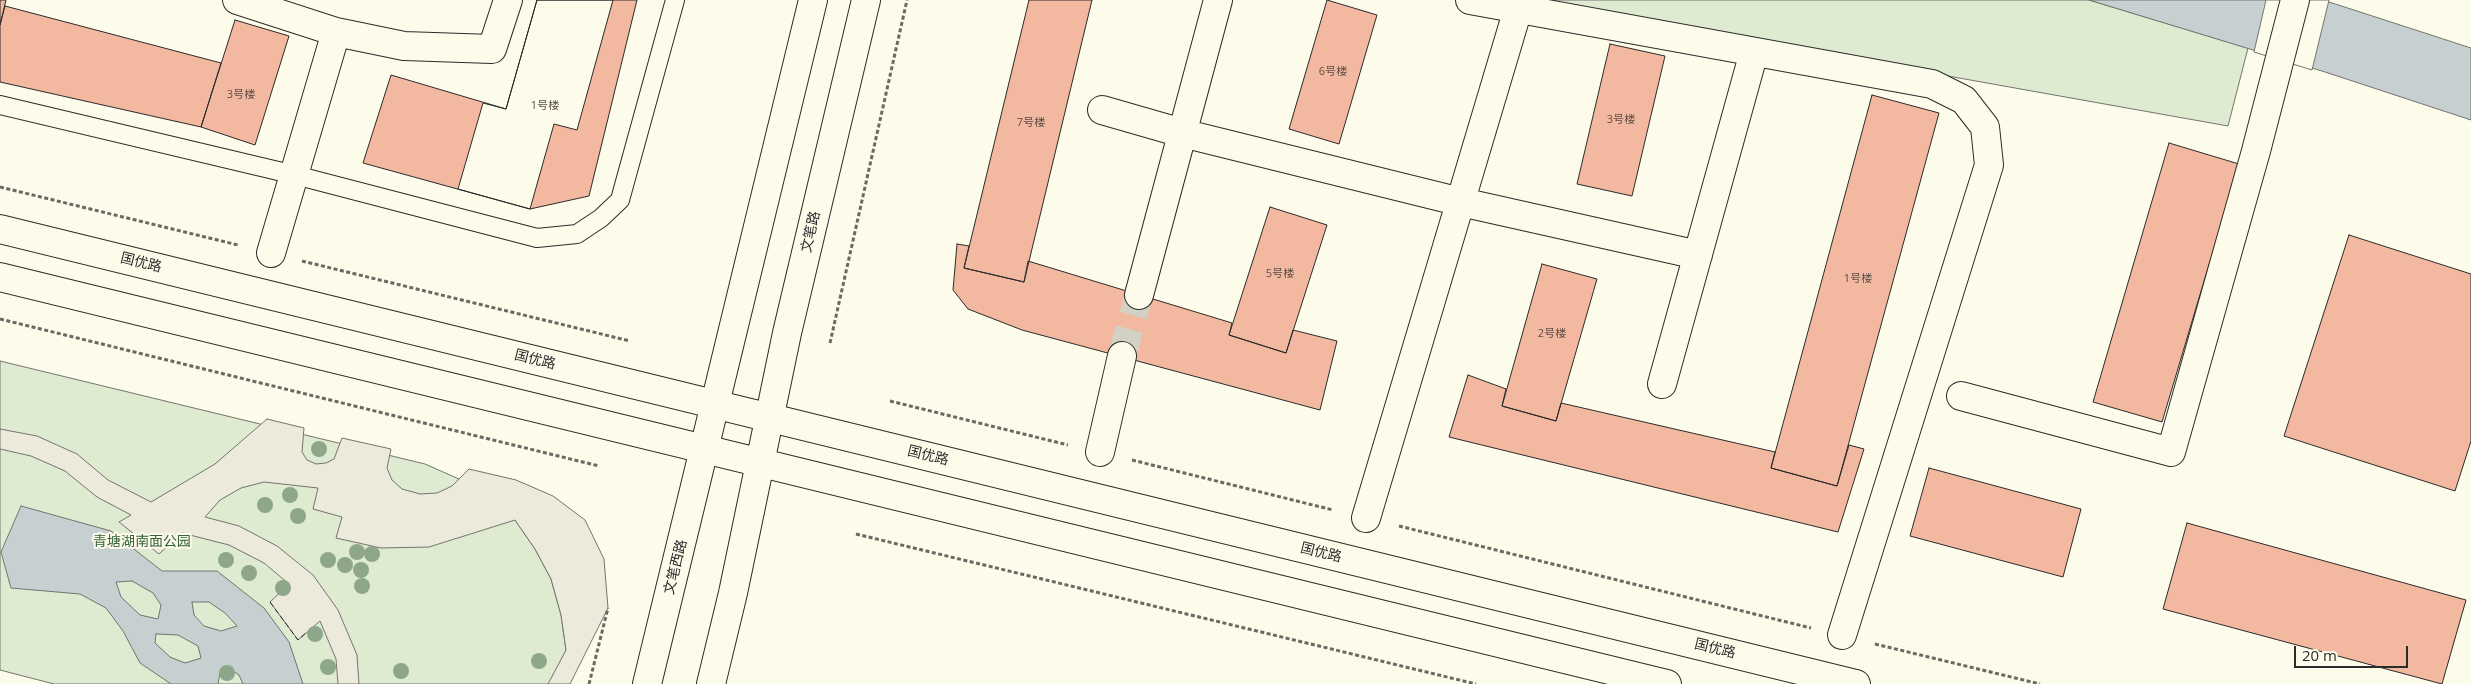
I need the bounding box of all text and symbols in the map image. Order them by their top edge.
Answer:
house number: 6号楼 [1319,65,1347,79]
house number: 3号楼 [227,88,255,102]
house number: 1号楼 [531,99,559,113]
house number: 3号楼 [1607,113,1635,127]
house number: 7号楼 [1017,116,1045,130]
street label: 文笔路 [798,210,824,254]
street label: 国优路 [119,250,163,276]
house number: 5号楼 [1266,267,1294,281]
house number: 1号楼 [1844,272,1872,286]
house number: 2号楼 [1538,327,1566,341]
street label: 国优路 [513,347,557,373]
street label: 国优路 [906,443,950,469]
park label: 青塘湖南面公园 [93,534,191,550]
street label: 文笔西路 [661,538,691,596]
street label: 国优路 [1299,540,1343,566]
street label: 国优路 [1693,636,1737,662]
scale bar [2296,636,2410,668]
text: 20 m [2302,645,2337,665]

